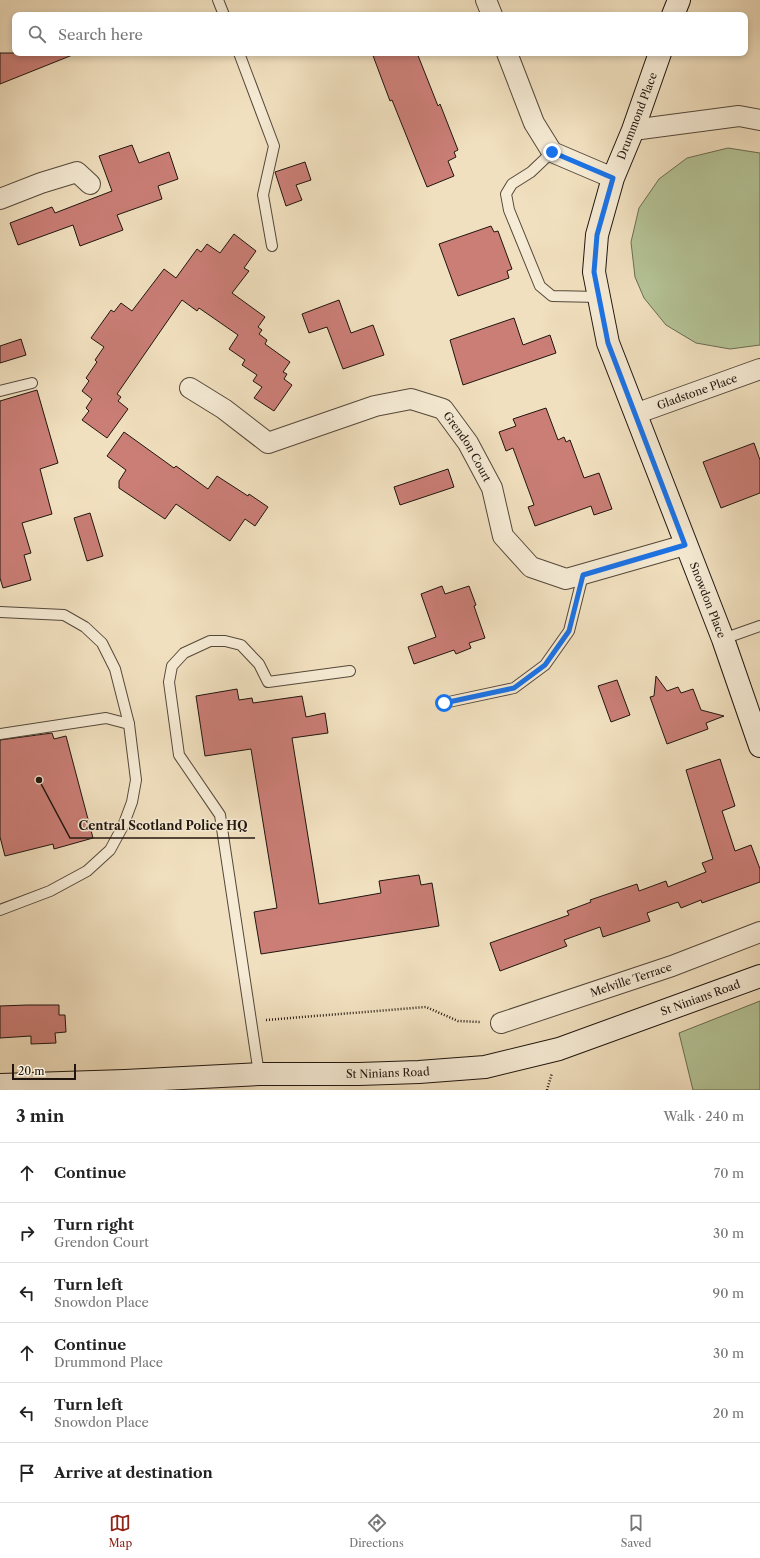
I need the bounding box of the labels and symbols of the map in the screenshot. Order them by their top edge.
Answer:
street label: Drummond Place [614,70,660,162]
route end [543,143,561,161]
street label: Gladstone Place [655,371,739,413]
street label: Grendon Court [440,409,494,484]
street label: Snowdon Place [687,560,729,640]
route start [435,694,453,712]
callout: Central Scotland Police HQ [70,814,255,838]
text: Central Scotland Police HQ [79,818,248,833]
street label: Melville Terrace [588,960,674,1000]
street label: St Ninians Road [659,977,742,1019]
scale bar [12,1062,76,1081]
street label: St Ninians Road [346,1064,430,1081]

